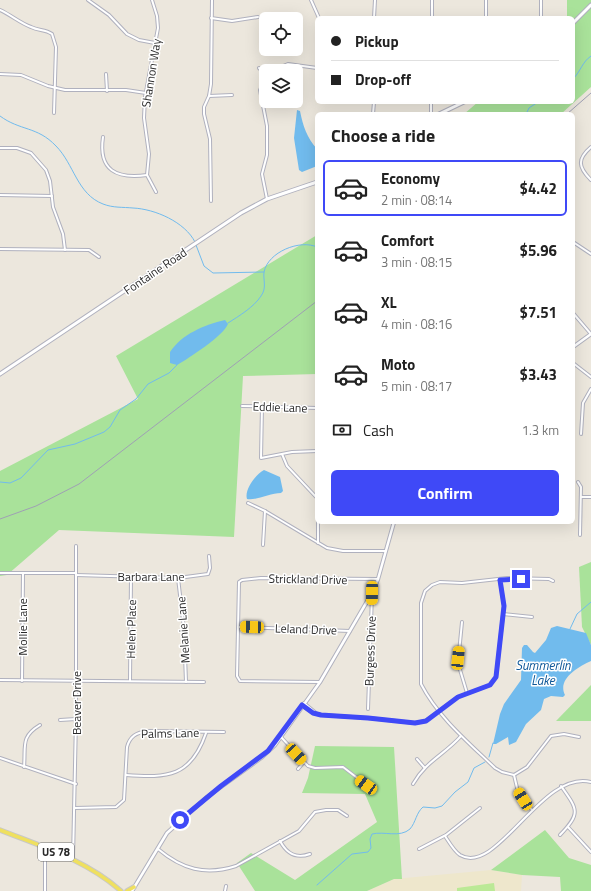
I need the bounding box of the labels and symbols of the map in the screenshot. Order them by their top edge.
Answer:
street label: Shannon Way [136,37,166,109]
street label: Fontaine Road [119,243,191,299]
street label: Eddie Lane [252,397,308,417]
street label: Barbara Lane [118,567,184,586]
street label: Strickland Drive [268,569,348,589]
route end [512,570,530,588]
car [366,581,378,605]
street label: Melanie Lane [171,596,195,664]
street label: Mollie Lane [13,598,32,656]
street label: Helen Place [121,599,141,659]
street label: Burgess Drive [359,616,381,686]
street label: Leland Drive [275,618,337,640]
car [240,621,264,633]
car [451,645,465,671]
water label: Summerlin Lake [515,655,571,690]
street label: Beaver Drive [67,671,86,735]
street label: Palms Lane [141,723,199,743]
car [283,741,309,767]
car [353,773,379,797]
car [512,786,534,812]
route start [171,811,189,829]
road number: US 78 [38,843,74,861]

